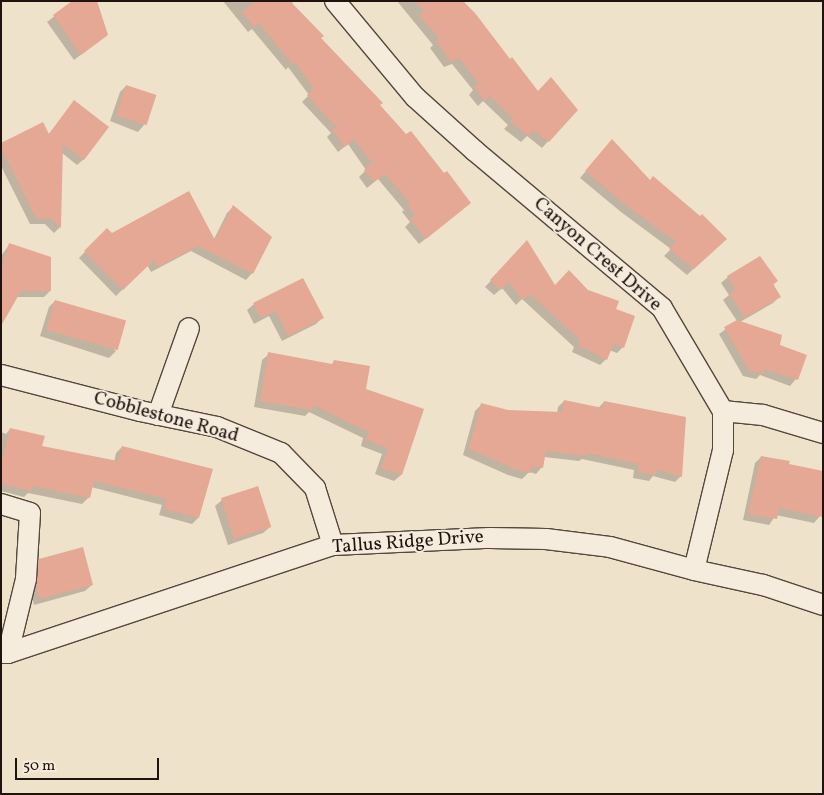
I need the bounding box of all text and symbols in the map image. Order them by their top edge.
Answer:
street label: Canyon Crest Drive [528,193,666,317]
street label: Cobblestone Road [91,388,241,448]
street label: Tallus Ridge Drive [331,526,485,560]
scale bar [18,748,161,780]
text: 50 m [23,756,55,777]

